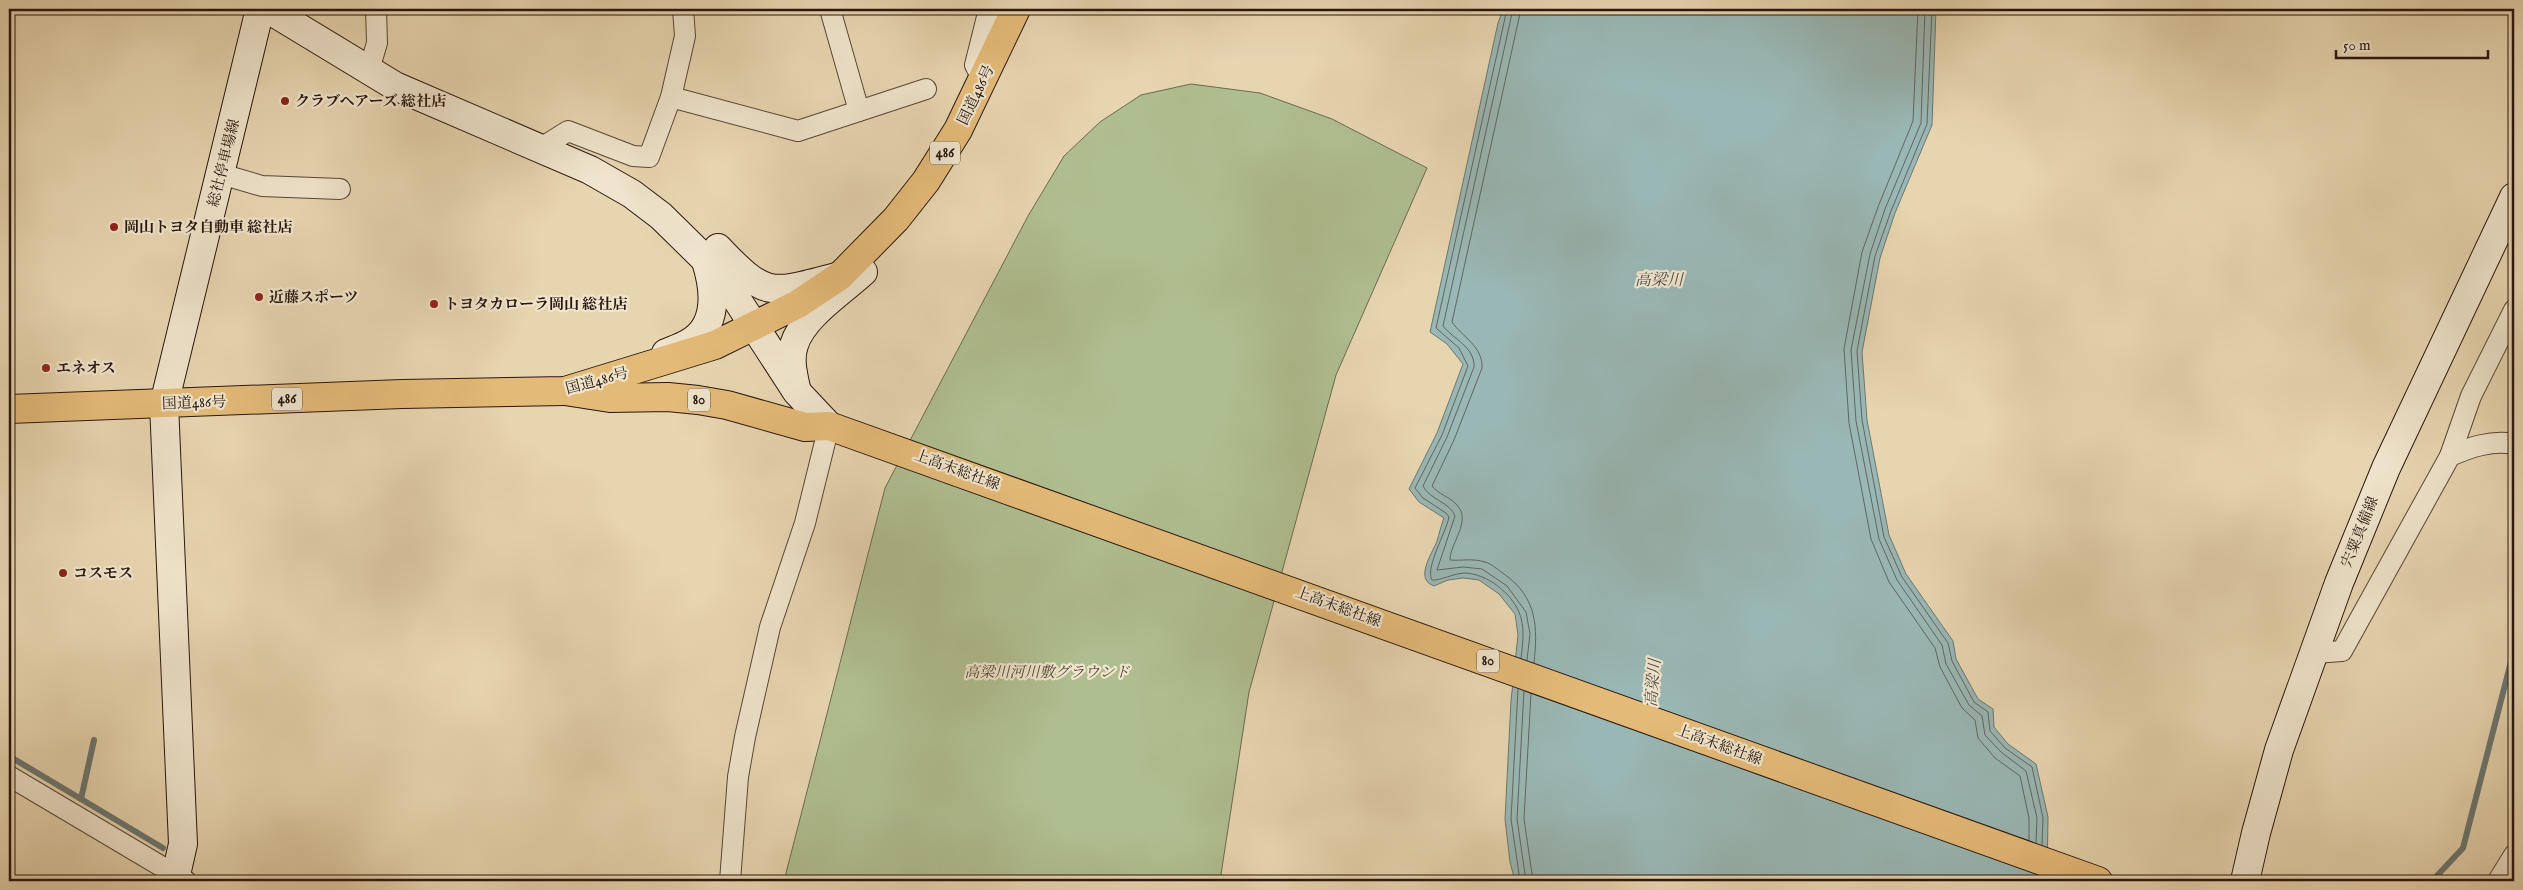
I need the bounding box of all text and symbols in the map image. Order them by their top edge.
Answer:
scale bar [2336,28,2488,60]
text: 50 m [2343,36,2371,55]
street label: 国道486号 [953,62,999,128]
place label: クラブヘアーズ 総社店 [295,92,446,111]
marker: クラブヘアーズ 総社店 [279,95,291,107]
street label: 総社停車場線 [204,117,244,209]
road number: 486 [930,142,960,164]
place label: 岡山トヨタ自動車 総社店 [124,218,292,237]
marker: 岡山トヨタ自動車 総社店 [108,221,120,233]
water label: 高梁川 [1635,271,1685,291]
place label: 近藤スポーツ [269,288,358,307]
marker: 近藤スポーツ [253,291,265,303]
place label: トヨタカローラ岡山 総社店 [444,295,627,314]
marker: トヨタカローラ岡山 総社店 [428,298,440,310]
place label: エネオス [56,359,116,378]
marker: エネオス [40,362,52,374]
street label: 国道486号 [563,363,631,399]
road number: 486 [272,388,302,410]
road number: 80 [688,388,710,412]
street label: 国道486号 [161,392,227,414]
street label: 上高末総社線 [911,446,1003,494]
street label: 宍粟真備線 [2337,494,2383,570]
place label: コスモス [73,564,133,583]
marker: コスモス [57,567,69,579]
street label: 上高末総社線 [1292,583,1384,631]
road number: 80 [1477,649,1499,672]
water label: 高梁川 [1642,656,1666,708]
park label: 高梁川河川敷グラウンド [964,663,1130,682]
street label: 上高末総社線 [1673,721,1765,769]

